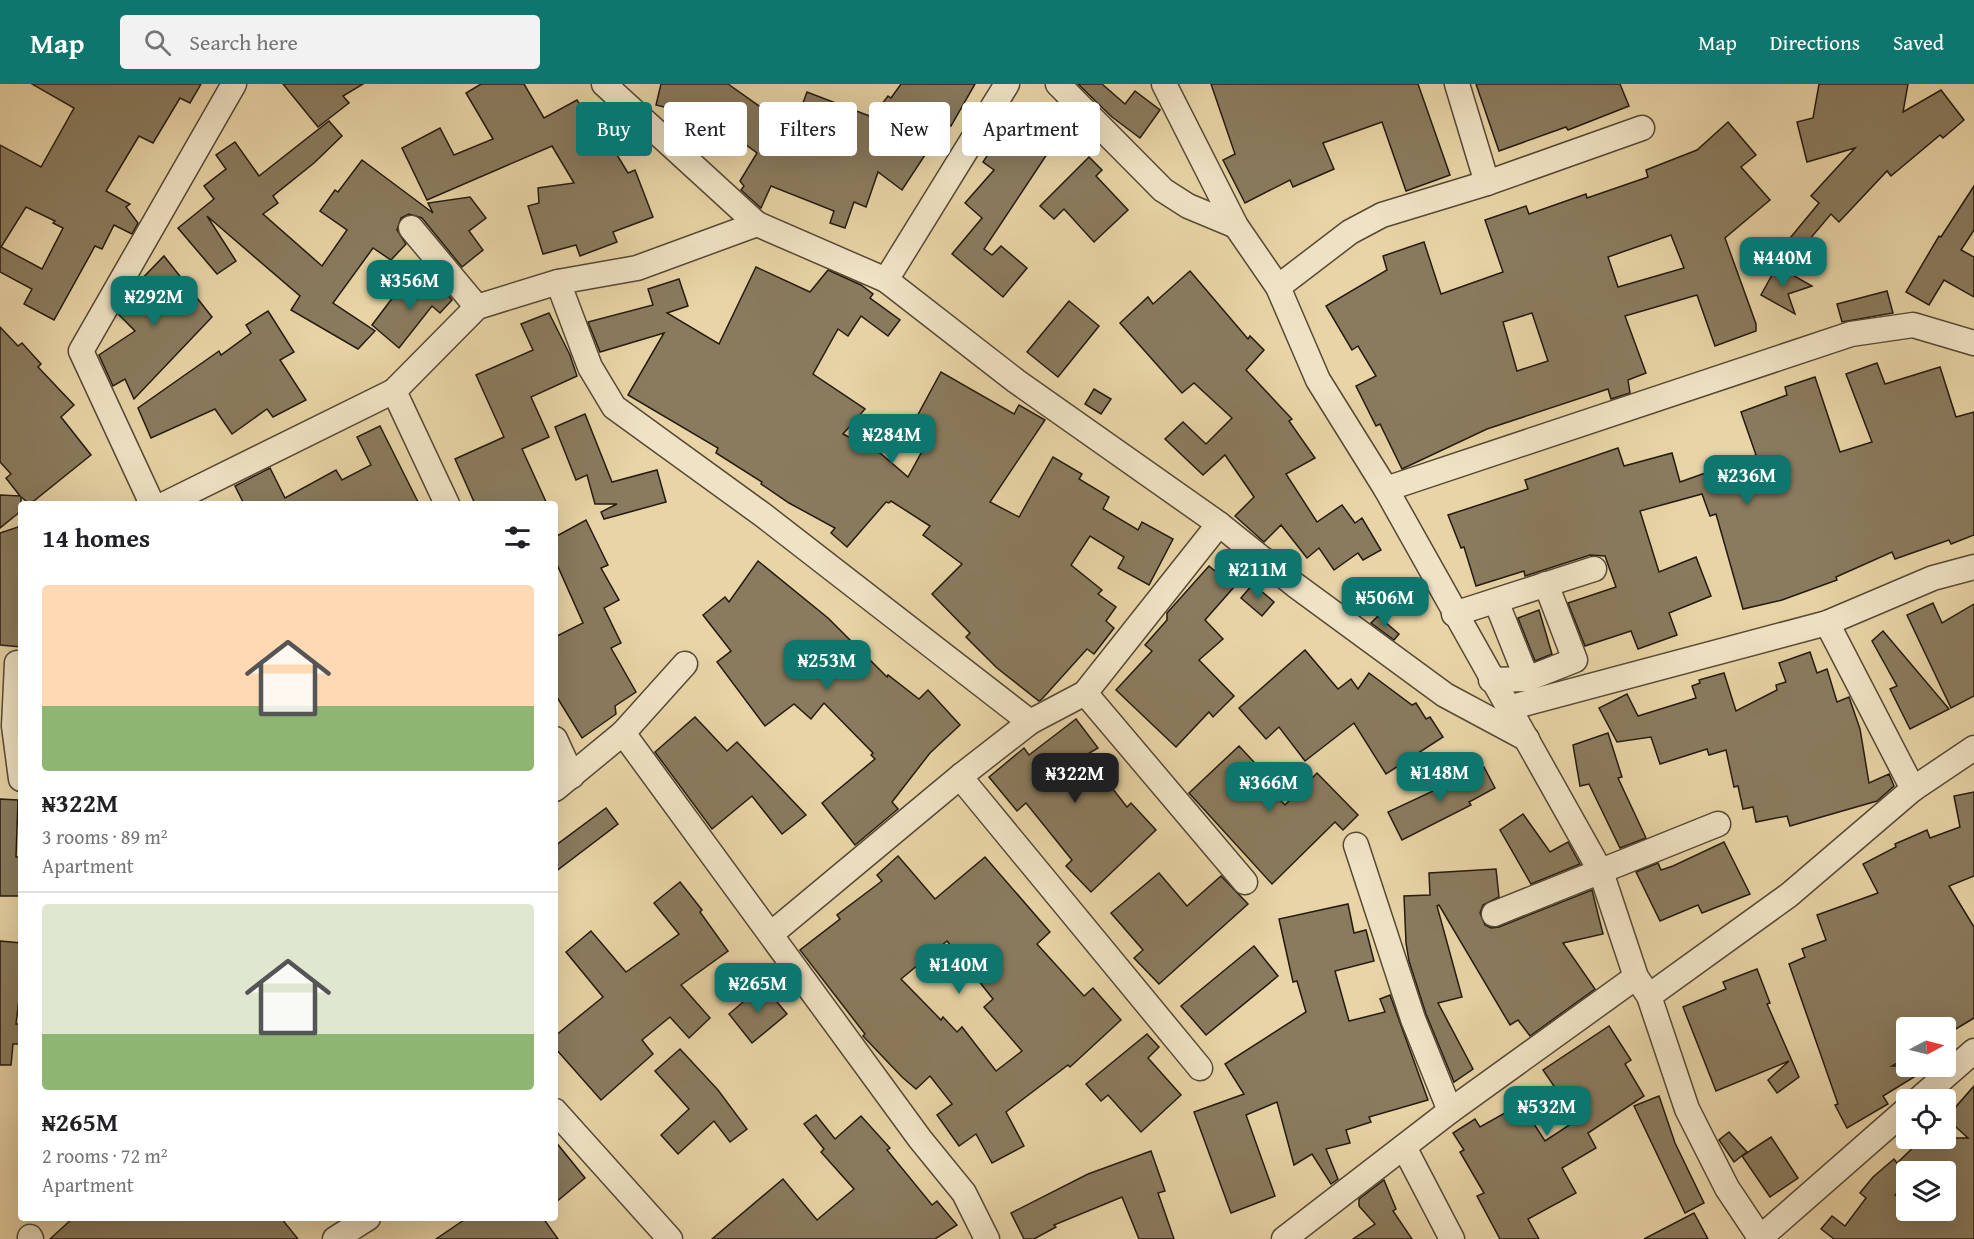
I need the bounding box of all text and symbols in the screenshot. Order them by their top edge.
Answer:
search box [120,15,540,69]
text: Map [30,22,84,63]
icon: search [141,26,174,59]
text: Search here [189,26,298,58]
text: Map [1698,27,1737,58]
text: Directions [1770,27,1860,58]
text: Saved [1893,27,1944,58]
chip: Buy [576,102,652,156]
chip: Rent [664,102,747,156]
chip: Filters [759,102,857,156]
chip: New [869,102,950,156]
chip: Apartment [962,102,1100,156]
pin: ₦440M [1741,237,1825,288]
text: ₦440M [1754,242,1812,271]
pin: ₦356M [368,260,452,311]
text: ₦356M [381,265,439,294]
pin: ₦292M [112,276,196,327]
text: ₦292M [125,281,183,310]
pin: ₦284M [850,414,934,465]
text: ₦284M [863,419,921,448]
pin: ₦236M [1705,455,1789,506]
text: ₦236M [1718,460,1776,489]
text: 14 homes [42,518,150,557]
icon: filters [501,521,534,554]
pin: ₦211M [1216,549,1300,600]
text: ₦211M [1229,554,1287,583]
pin: ₦506M [1343,577,1427,628]
text: ₦506M [1356,582,1414,611]
icon: home [234,624,342,732]
pin: ₦253M [785,640,869,691]
text: ₦253M [798,645,856,674]
pin: ₦148M [1398,752,1482,803]
pin: ₦322M [1033,753,1117,804]
text: ₦148M [1411,757,1469,786]
text: ₦322M [1046,758,1104,787]
pin: ₦366M [1227,762,1311,813]
text: ₦366M [1240,767,1298,796]
text: ₦322M [42,783,118,822]
text: 3 rooms · 89 m² [42,822,168,851]
text: Apartment [42,851,134,880]
icon: home [234,943,342,1051]
pin: ₦140M [917,944,1001,995]
text: ₦140M [930,949,988,978]
pin: ₦265M [716,963,800,1014]
text: ₦265M [729,968,787,997]
north arrow [1896,1017,1956,1077]
map controls [1896,1017,1956,1221]
pin: ₦532M [1505,1086,1589,1137]
button: locate [1896,1089,1956,1149]
text: ₦532M [1518,1091,1576,1120]
text: ₦265M [42,1102,118,1141]
text: 2 rooms · 72 m² [42,1141,168,1170]
button: layers [1896,1161,1956,1221]
text: Apartment [42,1170,134,1199]

